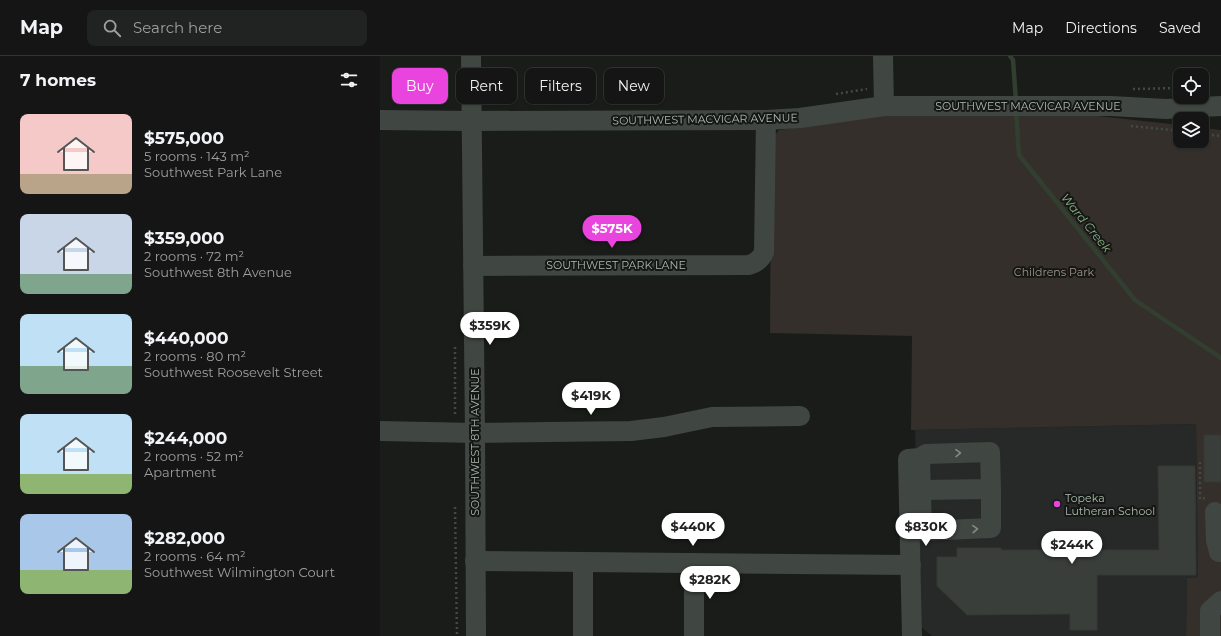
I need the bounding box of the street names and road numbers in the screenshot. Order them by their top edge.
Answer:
street label: SOUTHWEST MACVICAR AVENUE [935,99,1121,113]
street label: SOUTHWEST MACVICAR AVENUE [612,110,798,128]
street label: SOUTHWEST PARK LANE [546,258,686,272]
street label: SOUTHWEST 8TH AVENUE [468,368,482,516]

